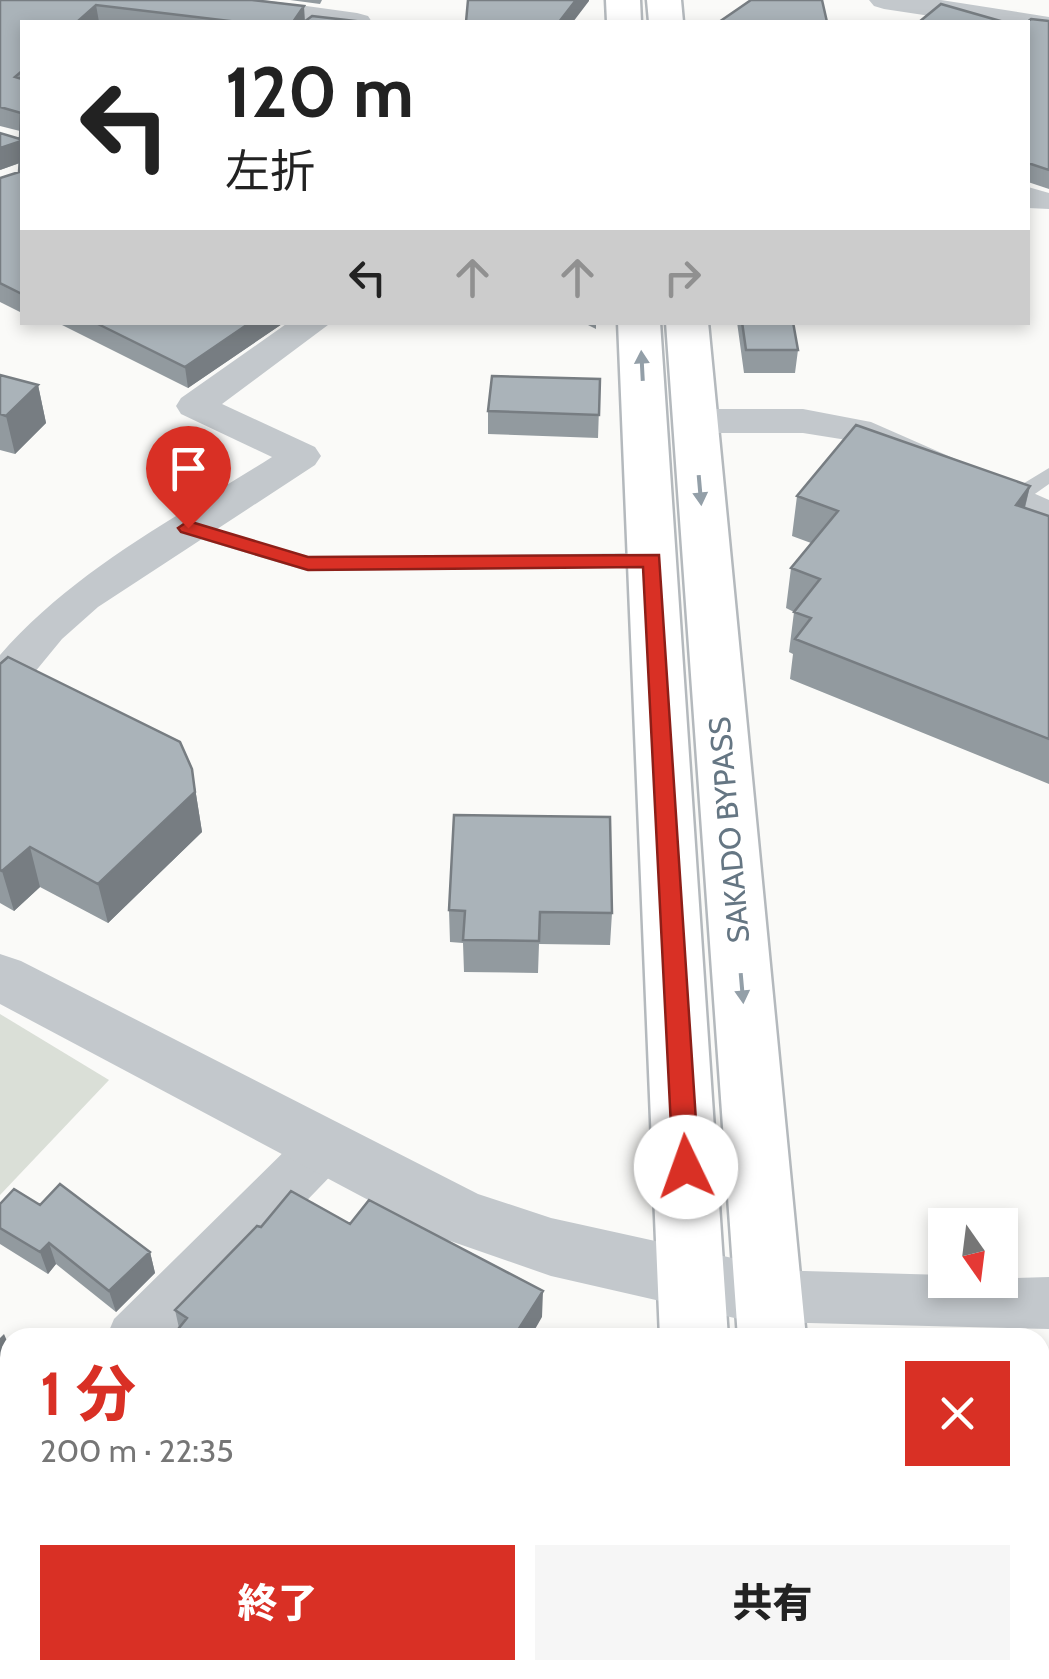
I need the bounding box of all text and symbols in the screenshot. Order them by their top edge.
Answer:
text: 120 m [225,49,414,135]
icon: left [60,60,190,190]
text: 左折 [225,144,315,198]
icon: left [340,250,395,305]
icon: ahead [445,250,500,305]
icon: ahead [550,250,605,305]
icon: right [655,250,710,305]
one-way arrow [634,350,650,382]
pin [146,426,231,529]
icon: arrive [161,441,216,496]
one-way arrow [692,474,708,506]
street label: SAKADO BYPASS [701,715,757,945]
one-way arrow [735,972,751,1004]
position arrow [634,1115,738,1219]
north arrow [928,1208,1018,1298]
map controls [928,1208,1018,1298]
text: 1 分 [40,1357,136,1430]
button: close [905,1361,1010,1466]
text: 200 m · 22:35 [40,1431,234,1470]
button: 終了 [40,1545,515,1660]
button: 共有 [535,1545,1010,1660]

